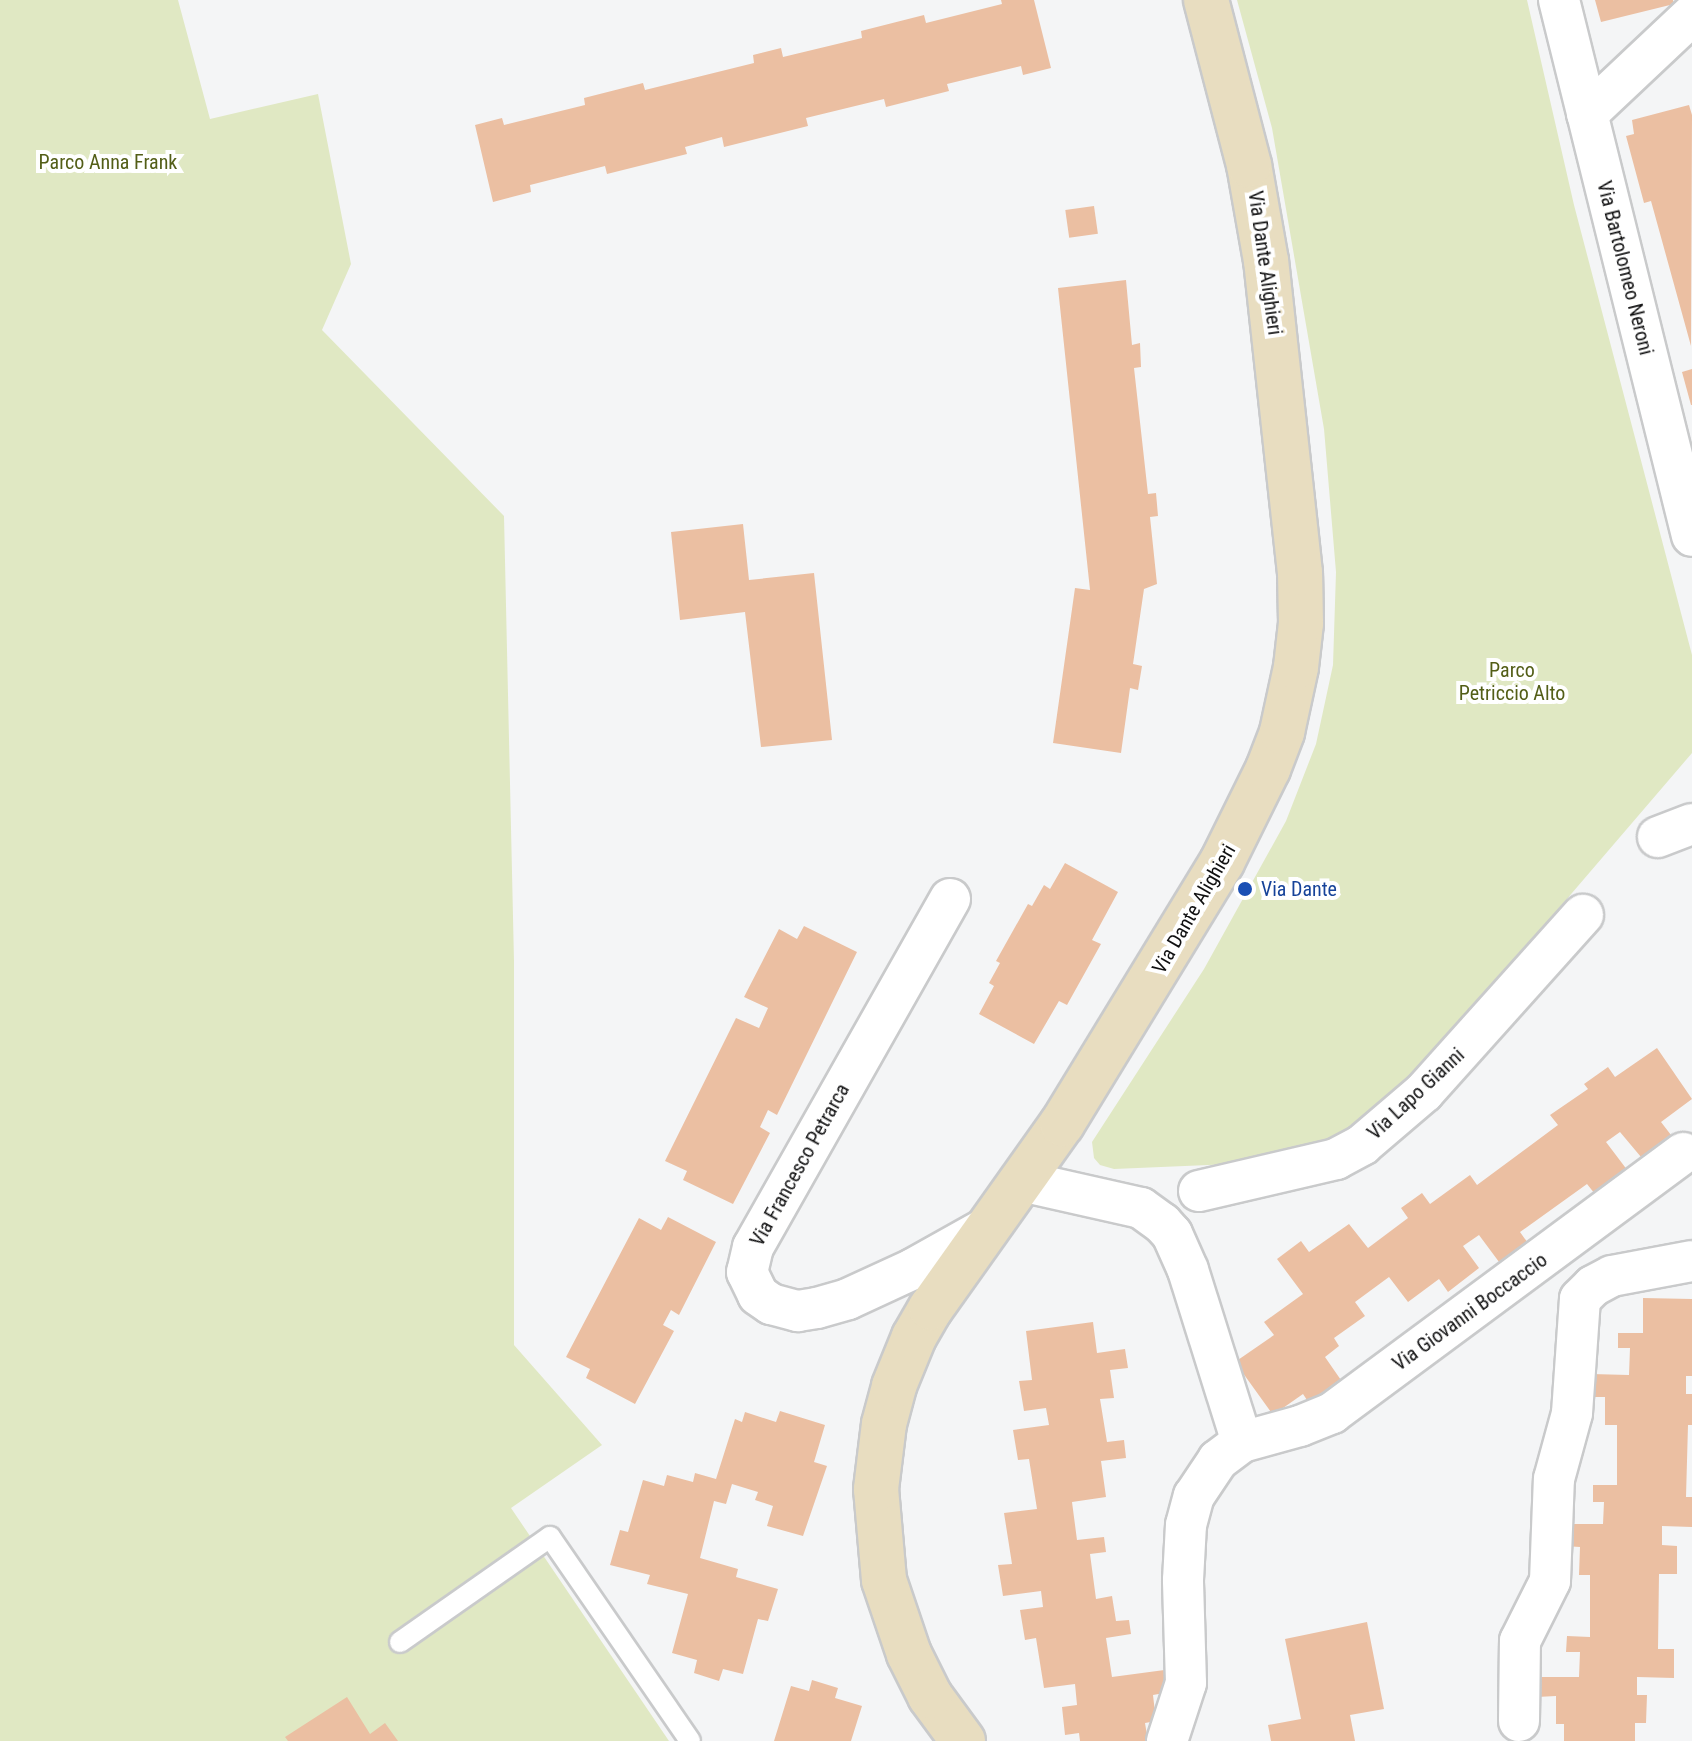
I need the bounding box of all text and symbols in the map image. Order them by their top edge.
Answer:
park label: Parco Anna Frank [39,150,177,174]
street label: Via Bartolomeo Neroni [1592,179,1658,357]
street label: Via Dante Alighieri [1243,189,1287,337]
park label: Parco Petriccio Alto [1459,659,1565,706]
street label: Via Dante Alighieri [1147,840,1241,978]
place label: Via Dante [1261,877,1337,901]
marker: Via Dante [1236,880,1254,898]
street label: Via Lapo Gianni [1363,1043,1469,1145]
street label: Via Francesco Petrarca [745,1080,855,1250]
street label: Via Giovanni Boccaccio [1388,1248,1552,1376]

